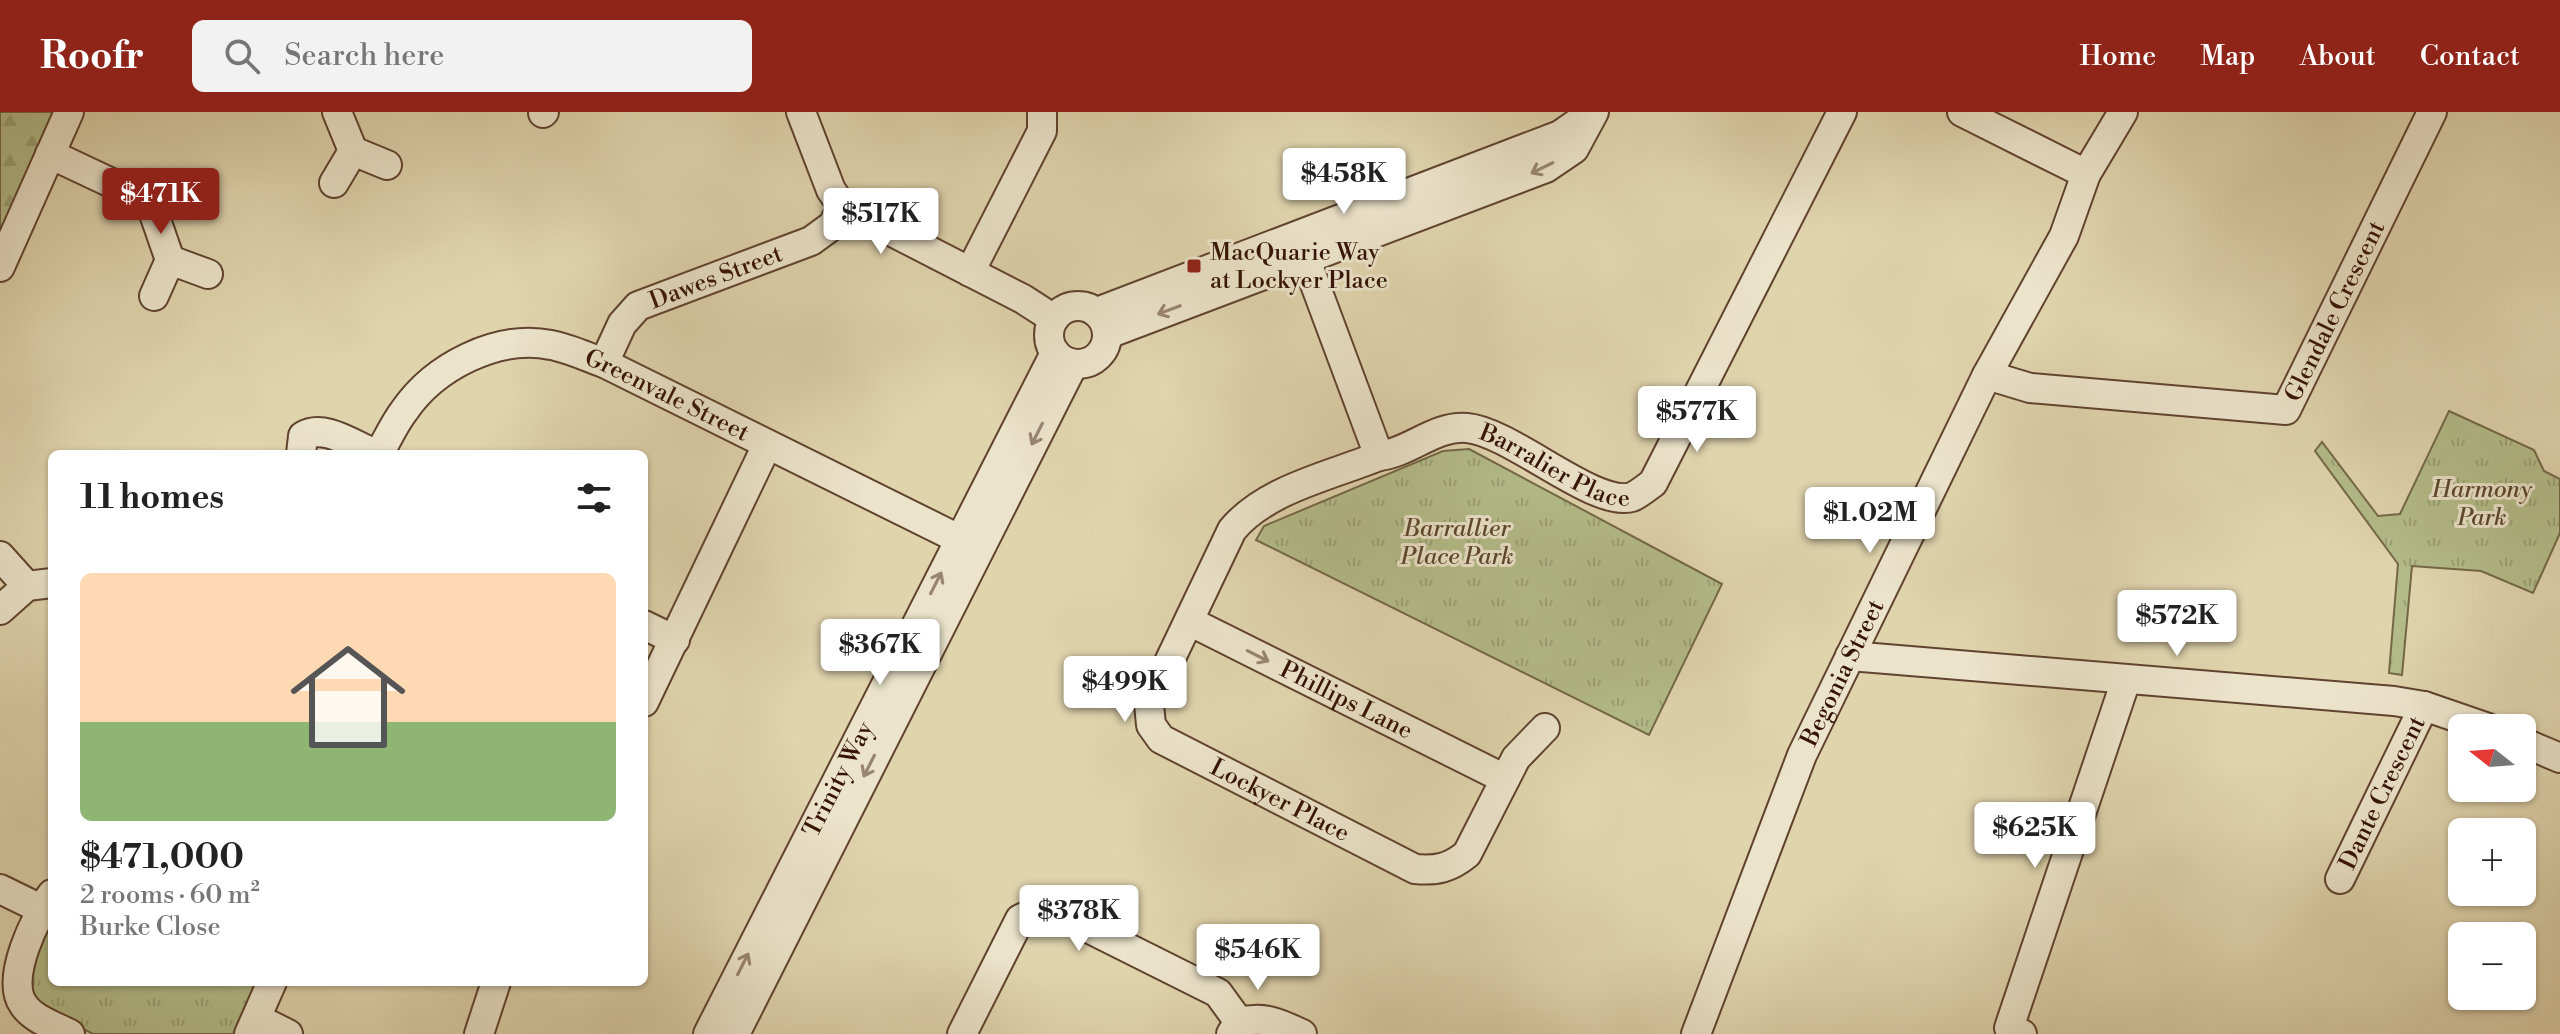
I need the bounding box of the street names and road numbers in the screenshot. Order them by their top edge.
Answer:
street label: Glendale Crescent [2278,216,2393,407]
street label: Dawes Street [645,239,787,316]
street label: Greenvale Street [580,343,754,449]
street label: Barralier Place [1474,417,1630,514]
street label: Begonia Street [1794,594,1892,752]
street label: Phillips Lane [1275,655,1417,746]
street label: Dante Crescent [2333,711,2433,875]
street label: Trinity Way [797,717,881,842]
street label: Lockyer Place [1205,753,1354,849]

